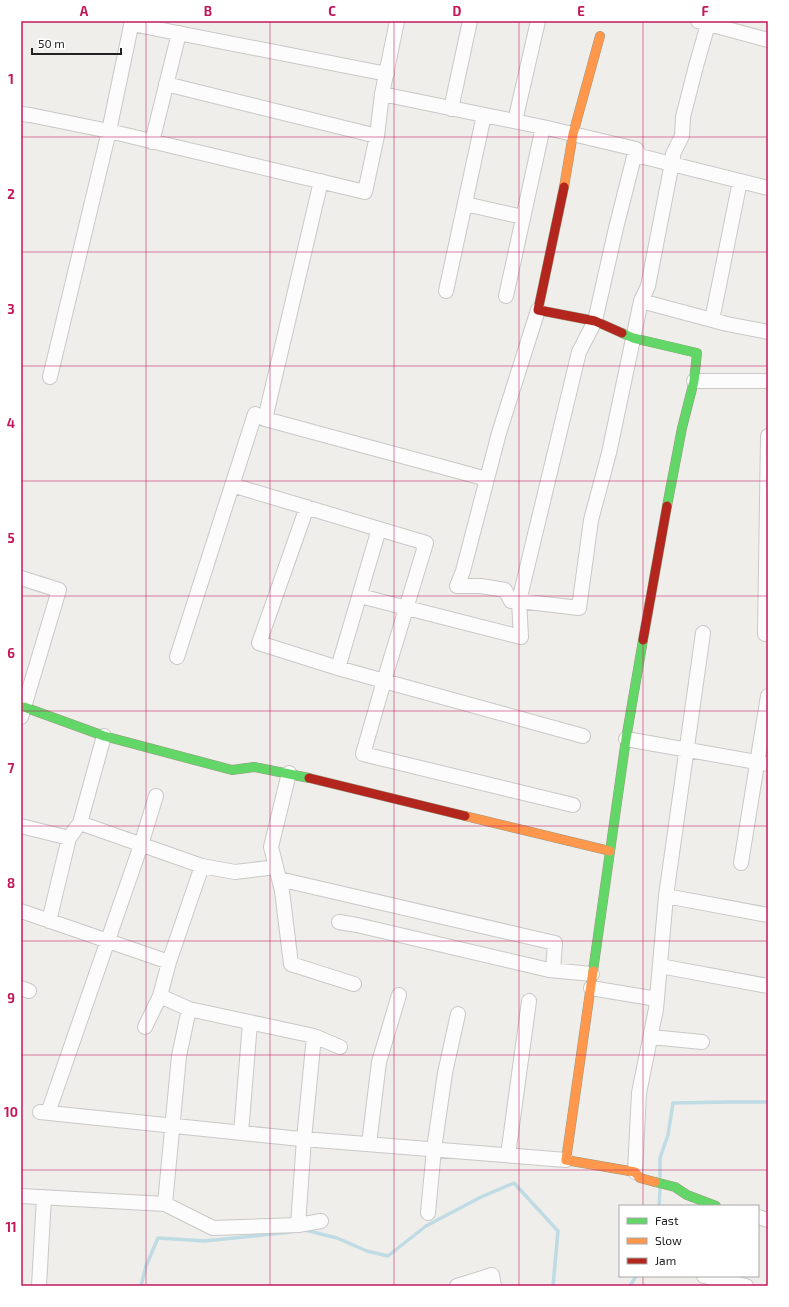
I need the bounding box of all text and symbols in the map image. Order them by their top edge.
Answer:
text: A [80,3,89,19]
text: B [204,3,212,19]
text: C [328,3,336,19]
text: D [453,3,462,19]
text: E [577,3,585,19]
text: F [701,3,709,19]
scale bar [32,30,121,56]
text: 50 m [38,36,65,50]
text: 1 [8,71,14,87]
text: 2 [7,186,15,202]
text: 3 [7,301,15,317]
text: 4 [7,415,15,431]
text: 5 [7,530,15,546]
text: 6 [7,645,15,661]
text: 7 [8,760,15,776]
text: 8 [7,875,15,891]
text: 9 [7,990,15,1006]
text: 10 [4,1104,18,1120]
legend [619,1205,759,1277]
text: Fast [655,1213,679,1227]
text: 11 [5,1219,17,1235]
text: Slow [655,1233,682,1247]
text: Jam [655,1253,676,1267]

